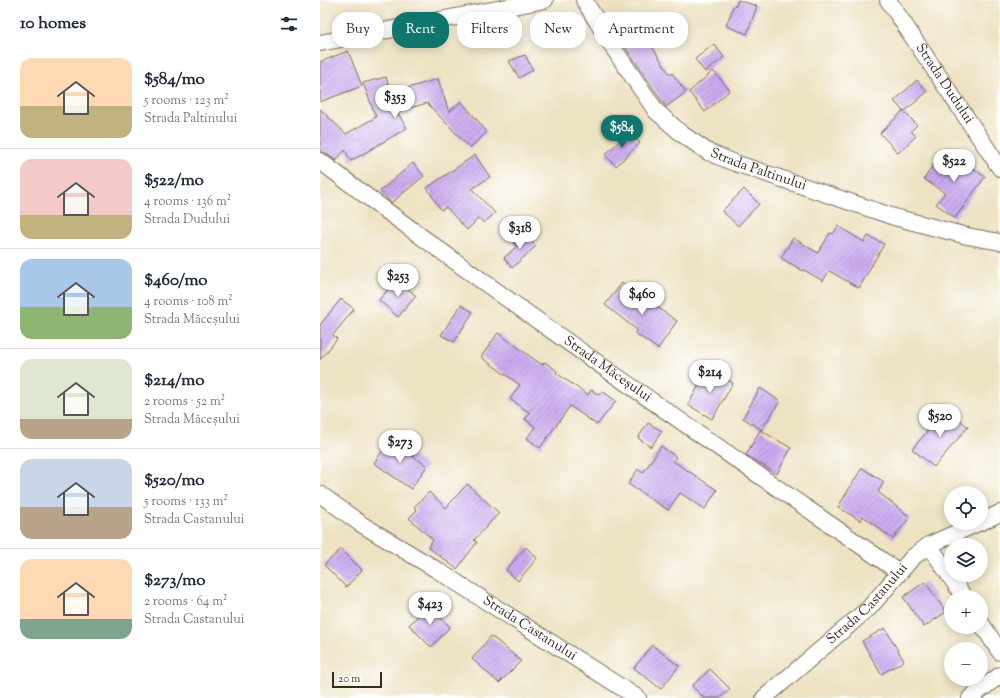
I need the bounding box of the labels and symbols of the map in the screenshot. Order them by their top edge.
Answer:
street label: Strada Dudului [910,40,978,128]
pin: $353 [371,85,419,119]
pin: $584 [598,115,646,149]
street label: Strada Paltinului [707,144,809,196]
pin: $522 [930,149,978,183]
pin: $318 [496,216,544,250]
pin: $253 [374,264,422,298]
pin: $460 [618,282,666,316]
street label: Strada Măceșului [559,332,655,408]
pin: $214 [686,360,734,394]
pin: $520 [916,404,964,438]
pin: $273 [376,430,424,464]
street label: Strada Castanului [823,559,913,650]
street label: Strada Castanului [478,591,580,666]
pin: $423 [406,592,454,626]
scale bar [332,670,382,689]

